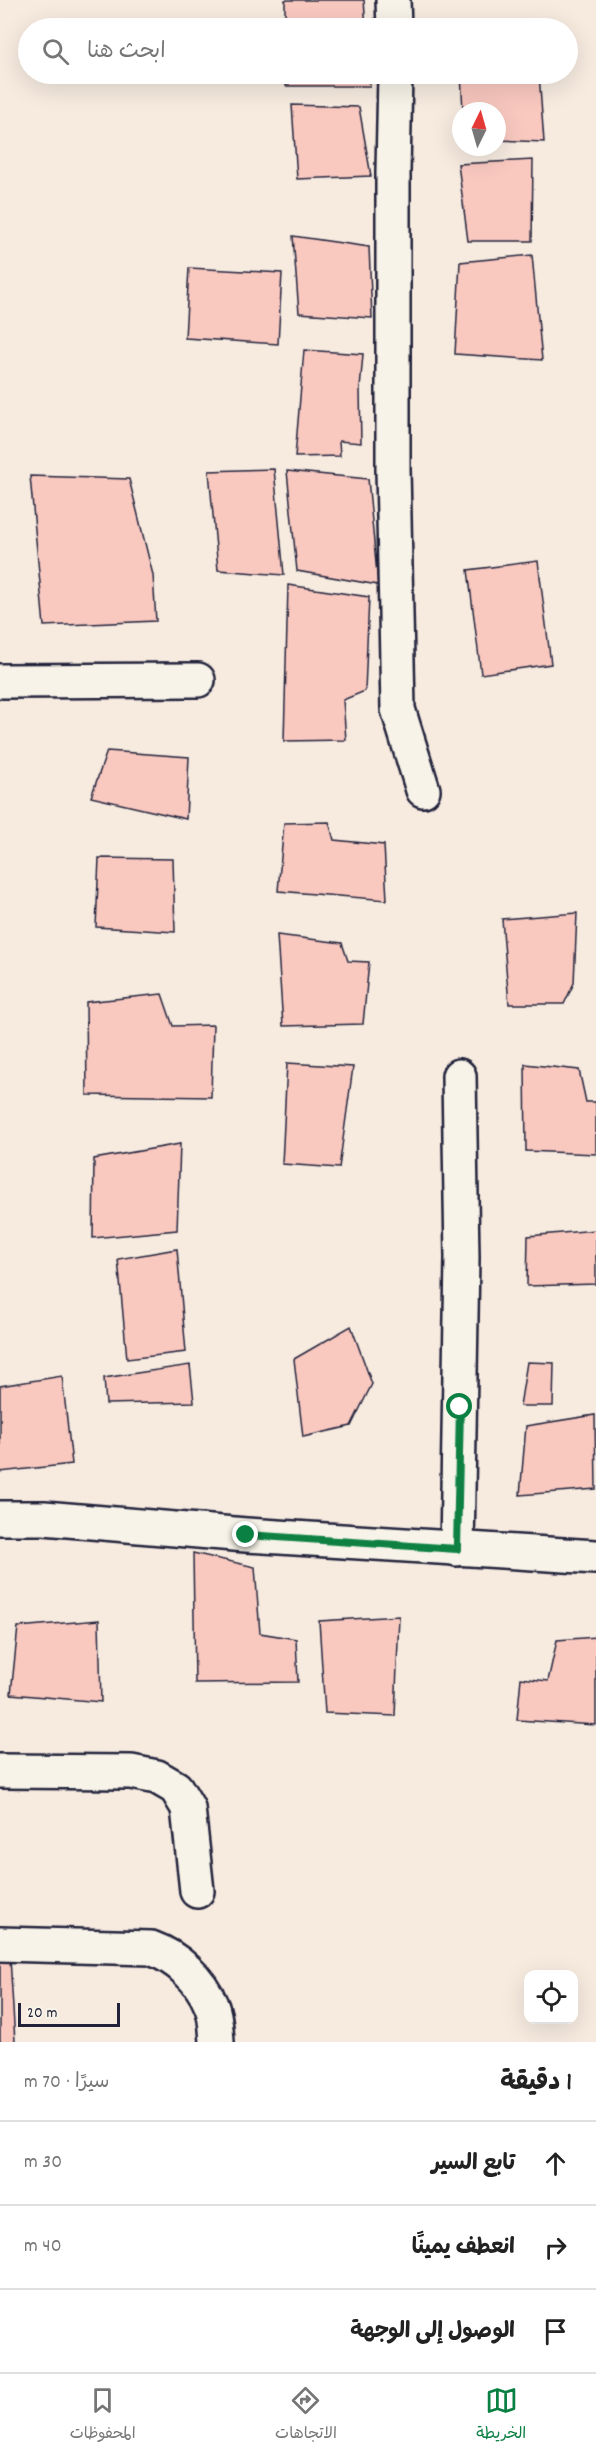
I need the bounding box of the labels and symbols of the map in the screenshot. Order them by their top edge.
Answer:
north arrow [452,102,506,156]
route start [446,1393,472,1419]
route end [232,1521,258,1547]
scale bar [18,2000,120,2028]

